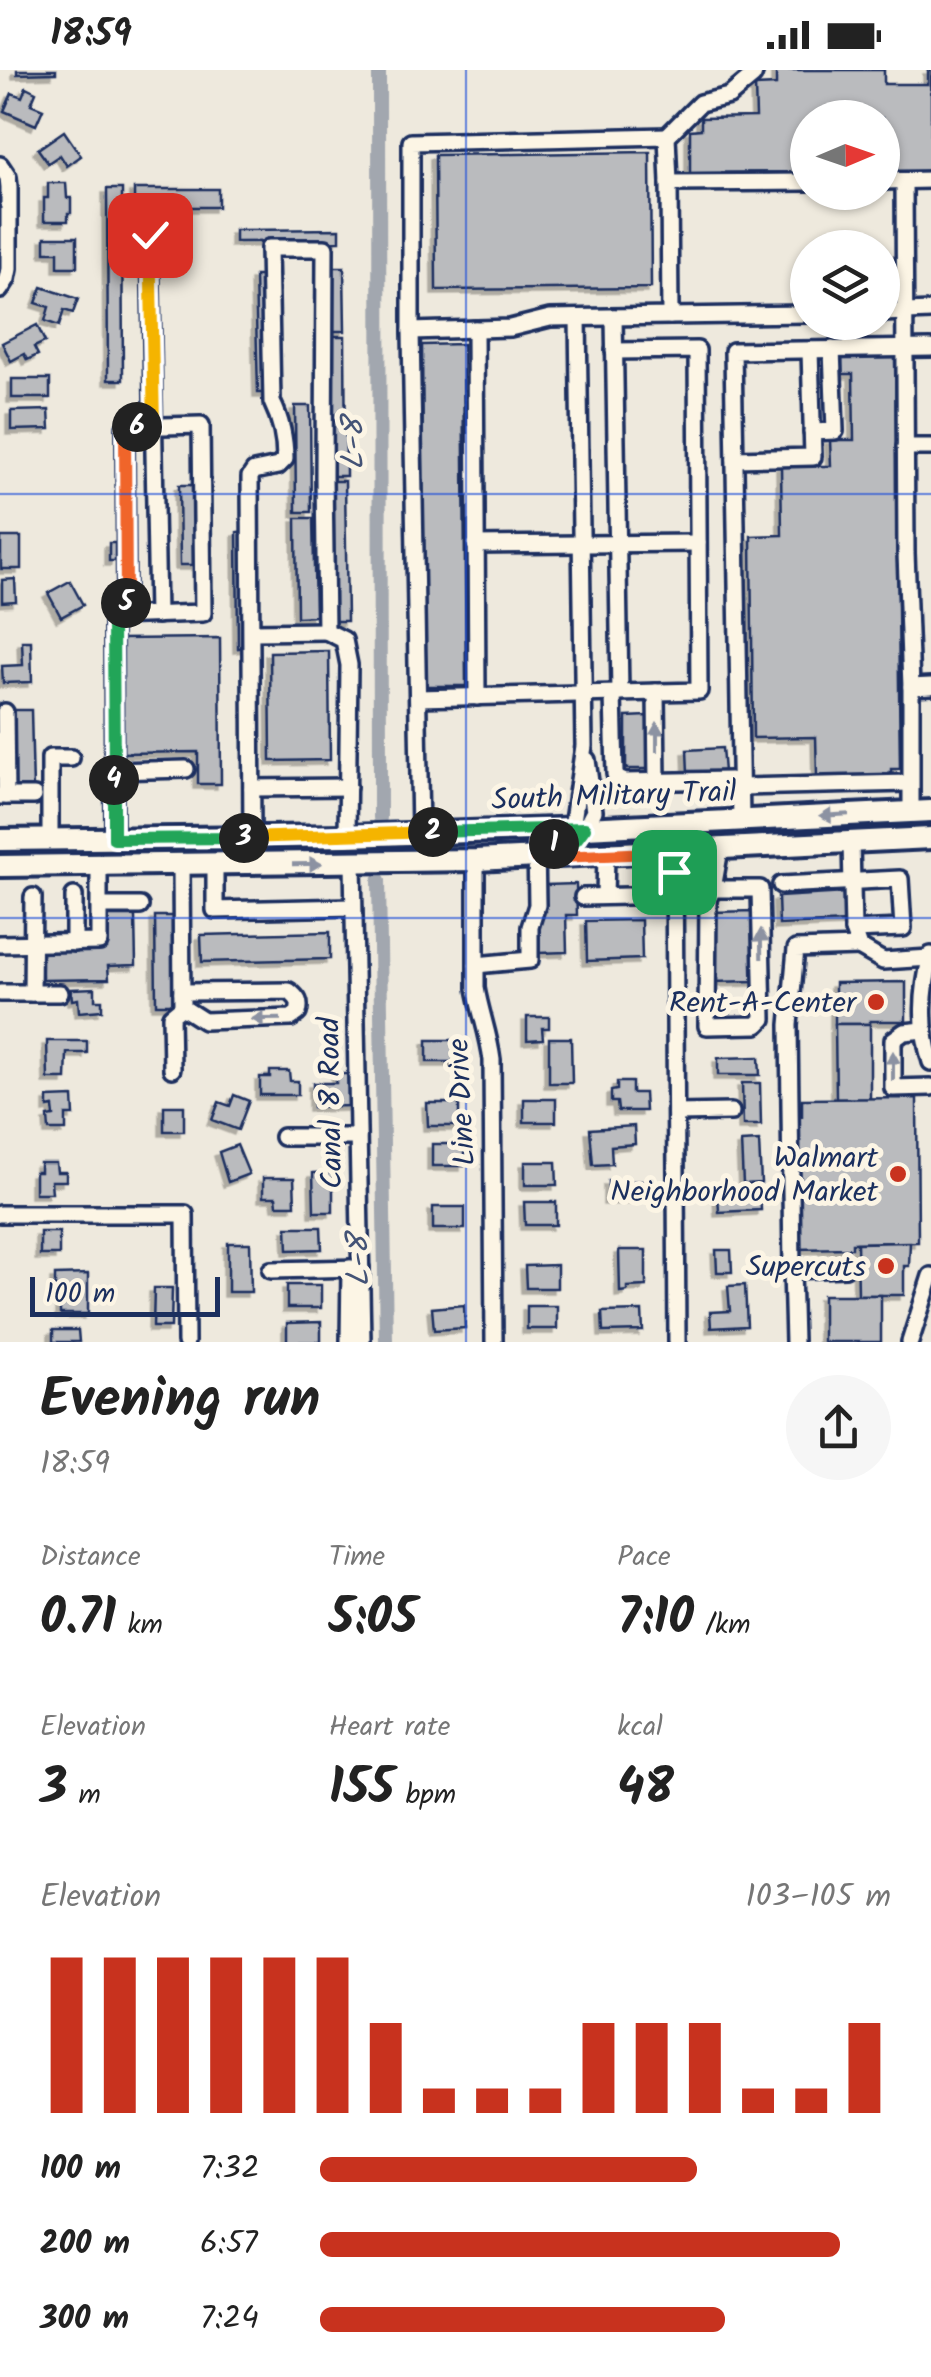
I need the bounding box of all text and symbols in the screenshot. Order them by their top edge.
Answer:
text: 18:59 [50,5,132,65]
north arrow [790,100,900,210]
map controls [790,100,900,340]
pin [108,193,193,278]
icon: check [123,208,178,263]
button: layers [790,230,900,340]
pin: 6 [112,402,162,452]
text: 6 [129,404,145,449]
water label: L-8 [329,413,380,470]
pin: 5 [101,578,151,628]
text: 5 [119,580,133,625]
one-way arrow [649,720,665,752]
pin: 4 [89,755,139,805]
text: 4 [106,757,122,802]
street label: South Military Trail [491,769,737,825]
pin: 2 [408,807,458,857]
one-way arrow [817,808,849,824]
text: 2 [425,809,441,854]
pin: 3 [219,813,269,863]
text: 3 [236,815,252,860]
pin: 1 [529,819,579,869]
text: 1 [550,821,558,866]
pin [632,830,717,915]
icon: arrive [647,845,702,900]
one-way arrow [292,856,324,872]
one-way arrow [753,927,769,959]
place label: Rent-A-Center [669,980,858,1028]
marker: Rent-A-Center [865,991,887,1013]
one-way arrow [249,1012,281,1028]
street label: Canal 8 Road [306,1016,357,1189]
street label: Line Drive [436,1037,490,1167]
one-way arrow [885,1050,901,1082]
place label: Walmart Neighborhood Market [610,1135,878,1217]
marker: Walmart Neighborhood Market [887,1163,909,1185]
water label: L-8 [333,1229,385,1287]
place label: Supercuts [746,1244,866,1292]
marker: Supercuts [875,1255,897,1277]
scale bar [30,1272,220,1316]
text: 100 m [45,1272,115,1317]
text: Evening run [40,1358,320,1445]
button: share [786,1375,891,1480]
text: 18:59 [40,1439,110,1490]
text: Distance [40,1535,141,1580]
text: Time [329,1535,385,1580]
text: Pace [617,1535,671,1580]
text: 0.71 [40,1580,116,1660]
text: 5:05 [329,1580,417,1660]
text: 7:10 [617,1580,694,1660]
text: km [116,1603,163,1648]
text: /km [694,1603,751,1648]
text: Elevation [40,1705,146,1750]
text: Heart rate [329,1705,450,1750]
text: kcal [617,1705,663,1750]
text: 3 [40,1750,67,1830]
text: 155 [329,1750,394,1830]
text: 48 [617,1750,674,1830]
text: m [67,1773,101,1818]
text: bpm [394,1773,456,1818]
text: Elevation [40,1872,161,1923]
text: 103–105 m [746,1872,891,1923]
text: 100 m [40,2144,121,2195]
text: 7:32 [200,2144,260,2195]
text: 200 m [40,2219,130,2270]
text: 6:57 [200,2219,258,2270]
text: 300 m [40,2294,129,2345]
text: 7:24 [200,2294,259,2345]

